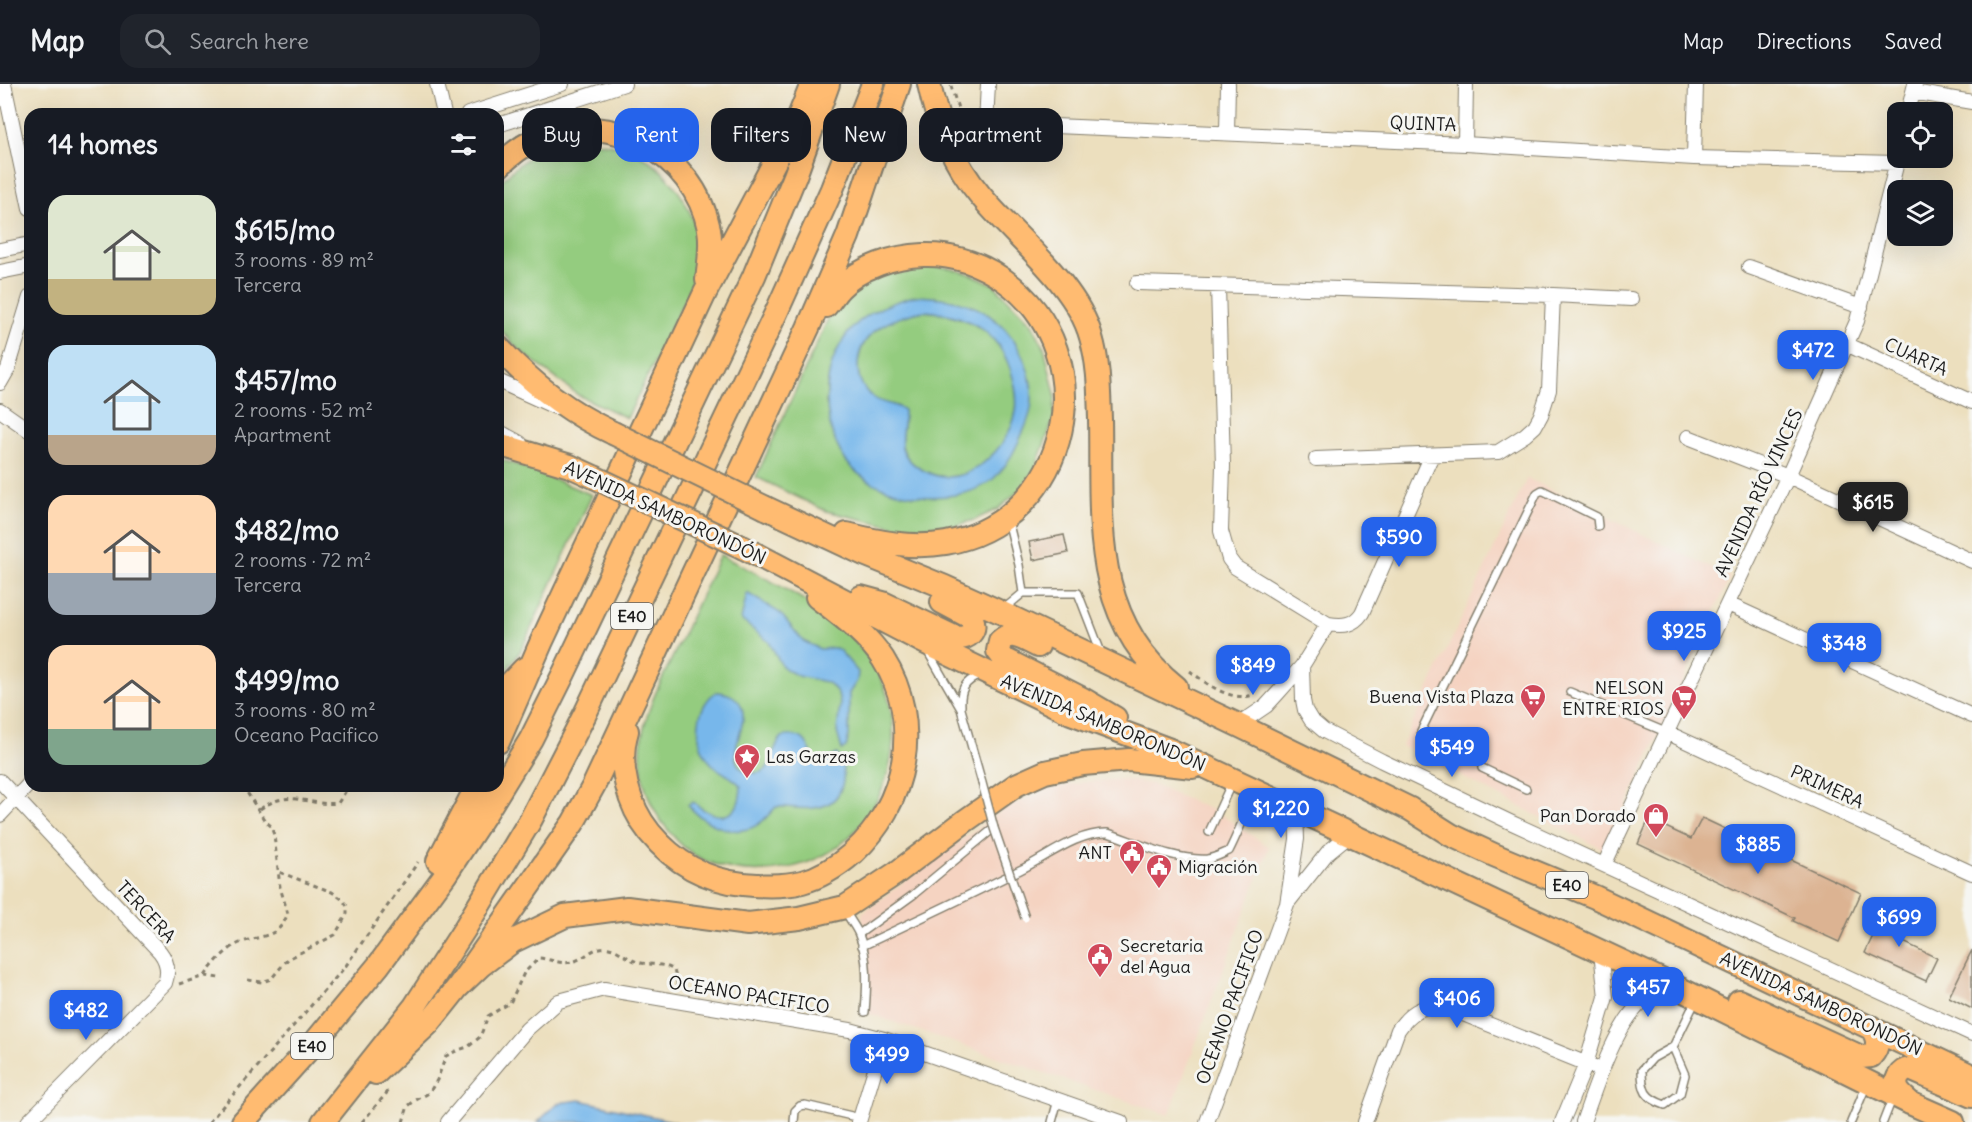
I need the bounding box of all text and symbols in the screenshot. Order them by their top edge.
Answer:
search box [120,14,540,68]
text: Map [30,23,84,59]
icon: search [141,25,174,58]
text: Search here [189,27,309,55]
text: Map [1683,28,1724,55]
text: Directions [1757,28,1851,55]
text: Saved [1884,28,1942,55]
map controls [1887,102,1953,246]
button: locate [1887,102,1953,168]
chip: Buy [522,108,602,162]
chip: Rent [614,108,699,162]
chip: Filters [711,108,811,162]
chip: New [823,108,907,162]
chip: Apartment [919,108,1063,162]
street label: QUINTA [1389,111,1457,136]
text: 14 homes [48,128,158,161]
icon: filters [447,128,480,161]
button: layers [1887,180,1953,246]
text: $615/mo [234,214,335,247]
icon: home [96,219,168,291]
text: 3 rooms · 89 m² [234,247,374,272]
text: Tercera [234,272,302,297]
pin: $472 [1777,330,1849,381]
street label: CUARTA [1881,332,1951,381]
text: $472 [1791,337,1835,362]
text: $457/mo [234,364,337,397]
icon: home [96,369,168,441]
text: 2 rooms · 52 m² [234,397,373,422]
street label: AVENIDA RÍO VINCES [1710,405,1808,580]
text: Apartment [234,422,331,447]
street label: AVENIDA SAMBORONDÓN [560,456,770,570]
pin: $615 [1837,482,1909,533]
text: $615 [1852,489,1894,514]
text: $482/mo [234,514,339,547]
pin: $590 [1363,517,1435,568]
icon: home [96,519,168,591]
text: $590 [1375,524,1423,549]
text: 2 rooms · 72 m² [234,547,371,572]
text: Tercera [234,572,302,597]
road number: E40 [611,603,653,629]
pin: $925 [1648,611,1720,662]
text: $925 [1661,618,1707,643]
pin: $348 [1808,623,1880,674]
text: $348 [1821,630,1867,655]
pin: $849 [1217,645,1289,696]
text: $849 [1230,652,1276,677]
text: $499/mo [234,664,339,697]
icon: home [96,669,168,741]
street label: AVENIDA SAMBORONDÓN [997,669,1209,776]
place label: NELSON ENTRE RIOS [1562,676,1664,720]
supermarket icon: Buena Vista Plaza [1518,682,1548,720]
supermarket icon: NELSON ENTRE RIOS [1669,683,1699,721]
place label: Buena Vista Plaza [1369,685,1514,708]
text: 3 rooms · 80 m² [234,697,376,722]
text: Oceano Pacifico [234,722,379,747]
pin: $549 [1416,727,1488,778]
text: $549 [1429,734,1475,759]
place icon: Las Garzas [732,742,762,780]
place label: Las Garzas [766,745,856,768]
street label: PRIMERA [1787,760,1868,814]
pin: $1,220 [1232,788,1330,839]
text: $1,220 [1252,795,1310,820]
shop icon: Pan Dorado [1641,801,1671,839]
place label: Pan Dorado [1540,804,1636,827]
pin: $885 [1722,824,1794,875]
text: $885 [1735,831,1781,856]
public building icon: ANT [1117,838,1147,876]
place label: ANT [1079,841,1112,864]
public building icon: Migración [1144,852,1174,890]
place label: Migración [1178,855,1258,878]
road number: E40 [1546,872,1588,898]
street label: TERCERA [112,876,181,948]
pin: $699 [1863,897,1935,948]
text: $699 [1876,904,1922,929]
street label: OCEANO PACIFICO [1191,926,1268,1087]
place label: Secretaria del Agua [1120,934,1203,978]
public building icon: Secretaria del Agua [1085,941,1115,979]
street label: AVENIDA SAMBORONDÓN [1716,947,1926,1061]
pin: $457 [1612,967,1684,1018]
street label: OCEANO PACIFICO [667,970,831,1019]
text: $457 [1626,974,1670,999]
pin: $406 [1421,978,1493,1029]
text: $406 [1433,985,1481,1010]
pin: $482 [50,990,122,1041]
text: $482 [63,997,109,1022]
road number: E40 [291,1033,333,1059]
pin: $499 [851,1034,923,1085]
text: $499 [864,1041,910,1066]

